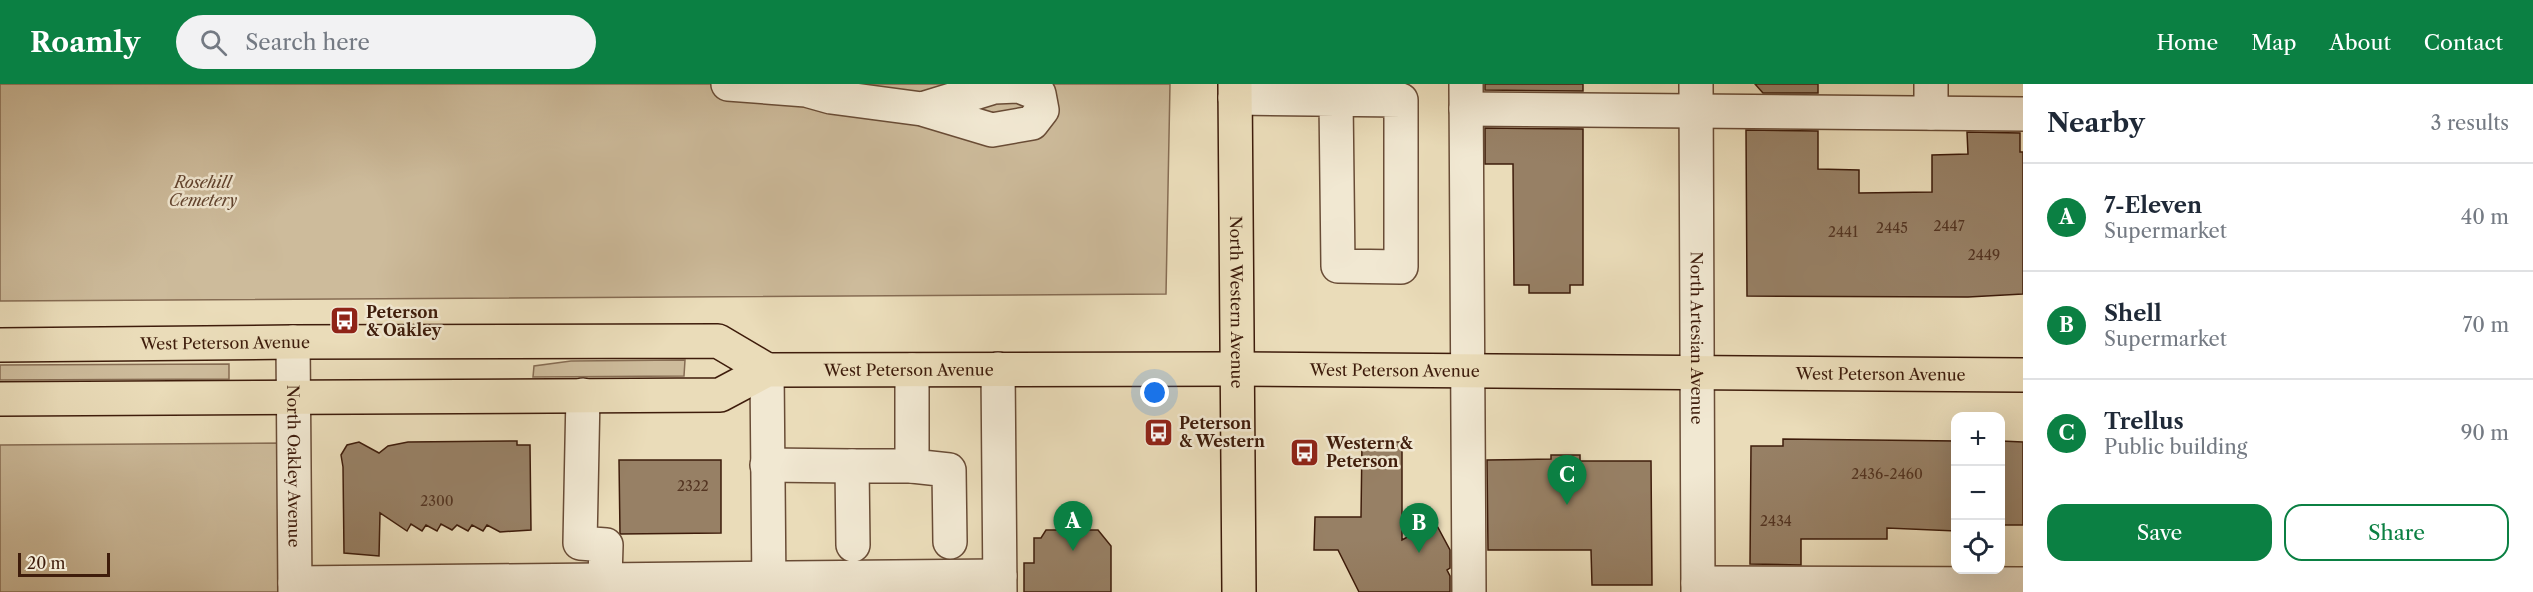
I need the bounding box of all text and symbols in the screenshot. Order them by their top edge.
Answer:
search box [176,15,596,69]
text: Roamly [30,25,140,59]
icon: search [197,26,230,59]
text: Search here [245,29,370,56]
text: Home [2157,30,2218,55]
text: Map [2251,30,2296,55]
text: About [2329,30,2391,55]
text: Contact [2424,30,2503,55]
text: Nearby [2047,107,2145,139]
text: 3 results [2431,111,2509,135]
park label: Rosehill Cemetery [169,172,237,210]
text: 7-Eleven [2104,192,2202,219]
text: A [2059,205,2074,229]
text: 40 m [2461,205,2509,229]
street label: North Western Avenue [1226,216,1247,388]
house number: 2447 [1933,217,1965,235]
house number: 2445 [1876,219,1908,237]
text: Supermarket [2104,219,2227,243]
house number: 2441 [1828,223,1858,241]
house number: 2449 [1968,246,2000,264]
street label: North Artesian Avenue [1687,252,1707,424]
text: Shell [2104,300,2162,327]
place label: Peterson & Oakley [366,302,442,340]
bus stop icon: Peterson & Oakley [329,305,361,337]
text: B [2059,313,2074,337]
text: 70 m [2463,313,2509,337]
text: Supermarket [2104,327,2227,351]
street label: West Peterson Avenue [139,332,310,354]
street label: West Peterson Avenue [823,360,994,380]
street label: West Peterson Avenue [1309,360,1480,381]
street label: West Peterson Avenue [1795,363,1966,385]
your location [1140,378,1169,407]
street label: North Oakley Avenue [283,385,305,547]
text: Trellus [2104,408,2184,435]
map controls [1951,412,2005,574]
button: + [1951,412,2005,466]
place label: Peterson & Western [1179,413,1265,451]
bus stop icon: Peterson & Western [1142,416,1174,448]
text: C [2058,421,2075,445]
text: 90 m [2461,421,2509,445]
place label: Western & Peterson [1325,433,1413,471]
text: Public building [2104,435,2247,459]
bus stop icon: Western & Peterson [1289,436,1321,468]
pin: C [1548,456,1586,505]
house number: 2436-2460 [1851,465,1923,483]
button: − [1951,466,2005,520]
house number: 2322 [677,477,709,495]
house number: 2300 [420,492,454,510]
pin: A [1054,502,1092,551]
pin: B [1400,504,1438,553]
button: Save [2047,504,2272,561]
button: Share [2284,504,2509,561]
house number: 2434 [1760,512,1792,530]
button: locate [1951,520,2005,574]
scale bar [18,550,110,578]
text: 20 m [27,553,66,573]

